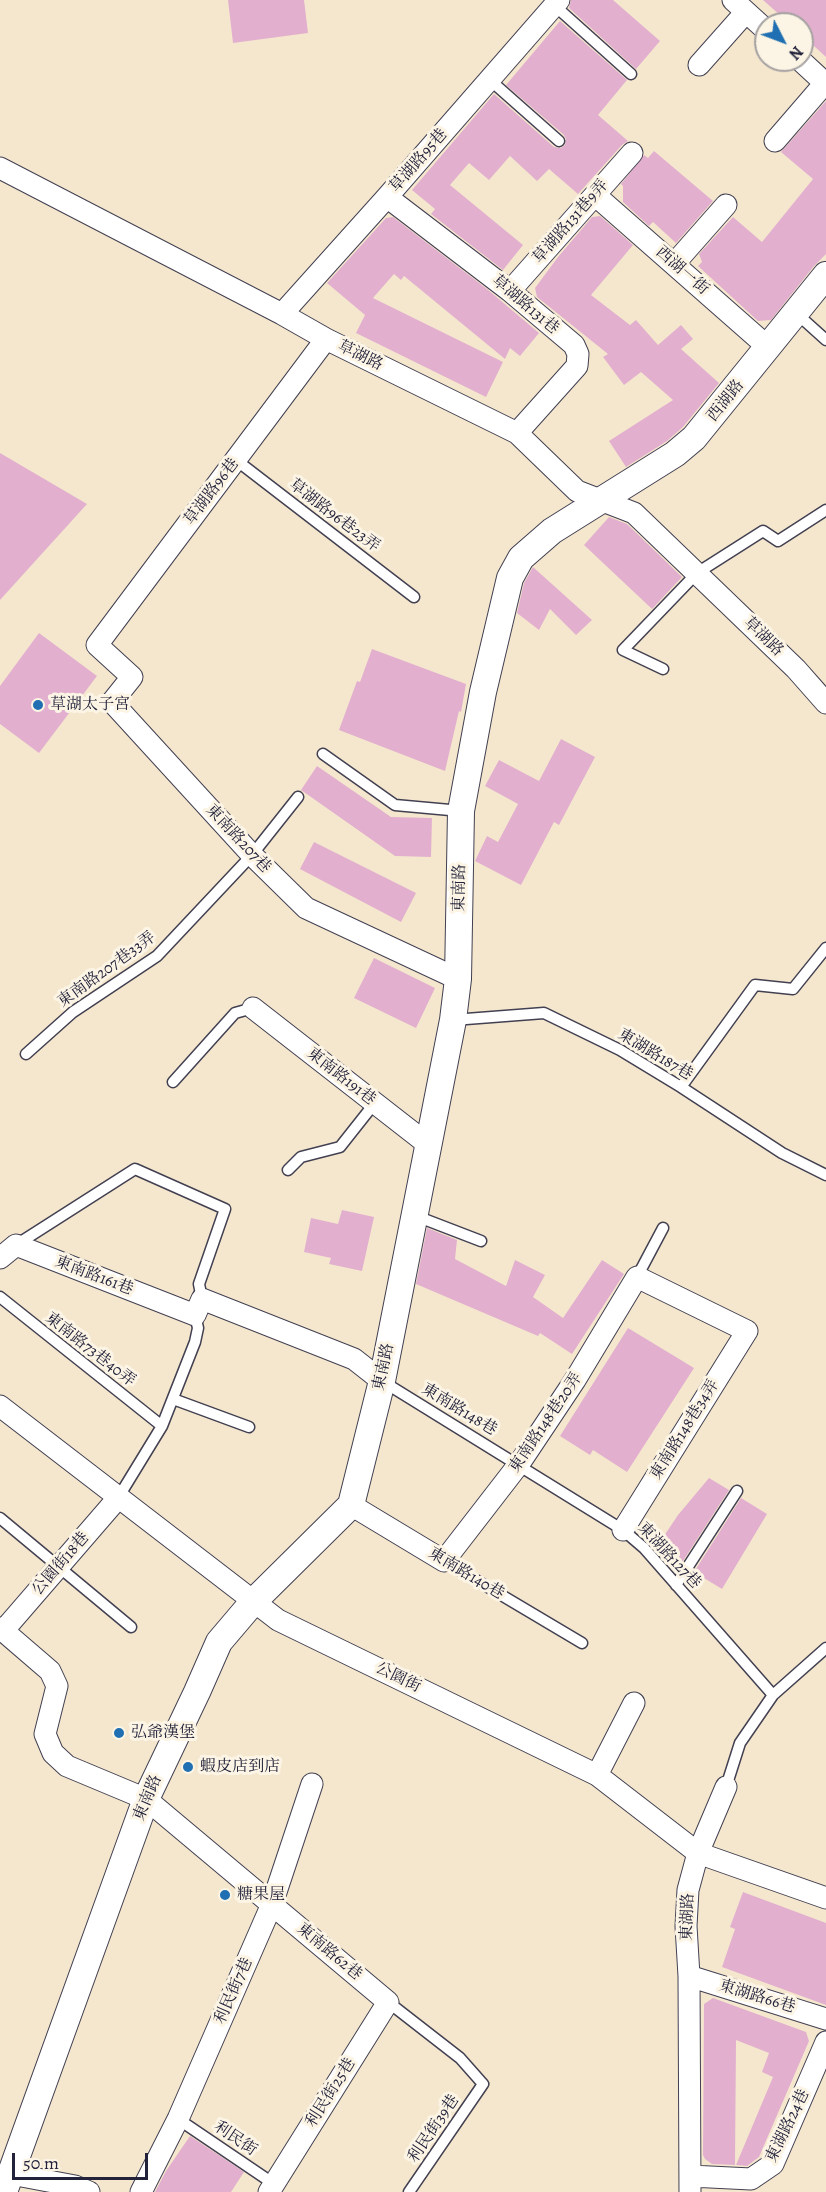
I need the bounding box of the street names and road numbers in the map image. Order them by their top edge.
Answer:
street label: 草湖路95巷 [386,125,452,197]
street label: 草湖路131巷9弄 [529,176,613,268]
street label: 西湖一街 [652,243,712,299]
street label: 草湖路131巷 [488,271,562,339]
street label: 草湖路 [334,337,386,375]
street label: 西湖路 [703,376,749,426]
street label: 草湖路96巷 [181,455,243,529]
street label: 草湖路96巷23弄 [285,476,383,556]
street label: 草湖路 [739,613,787,661]
street label: 東南路207巷 [201,801,275,877]
street label: 東南路 [450,864,470,912]
street label: 東南路207巷33弄 [54,928,160,1012]
street label: 東湖路187巷 [614,1025,696,1085]
street label: 東南路191巷 [303,1044,379,1110]
street label: 東南路161巷 [52,1252,136,1300]
street label: 東南路73巷40弄 [41,1309,139,1391]
street label: 東南路 [370,1342,398,1392]
street label: 東南路148巷20弄 [505,1369,587,1477]
street label: 東南路148巷34弄 [647,1376,723,1484]
street label: 東南路148巷 [418,1380,500,1440]
street label: 東湖路127巷 [633,1519,705,1593]
street label: 公園街18巷 [28,1529,94,1599]
street label: 東南路140巷 [425,1544,507,1604]
street label: 公園街 [372,1659,424,1697]
street label: 東南路 [130,1772,166,1824]
street label: 東湖路 [678,1893,698,1941]
street label: 東南路62巷 [293,1919,365,1985]
street label: 利民街7巷 [211,1955,257,2027]
street label: 東湖路66巷 [717,1976,797,2018]
street label: 利民街25巷 [302,2055,360,2131]
street label: 東湖路24巷 [762,2086,814,2166]
street label: 利民街39巷 [404,2091,464,2167]
street label: 利民街 [210,2118,260,2160]

